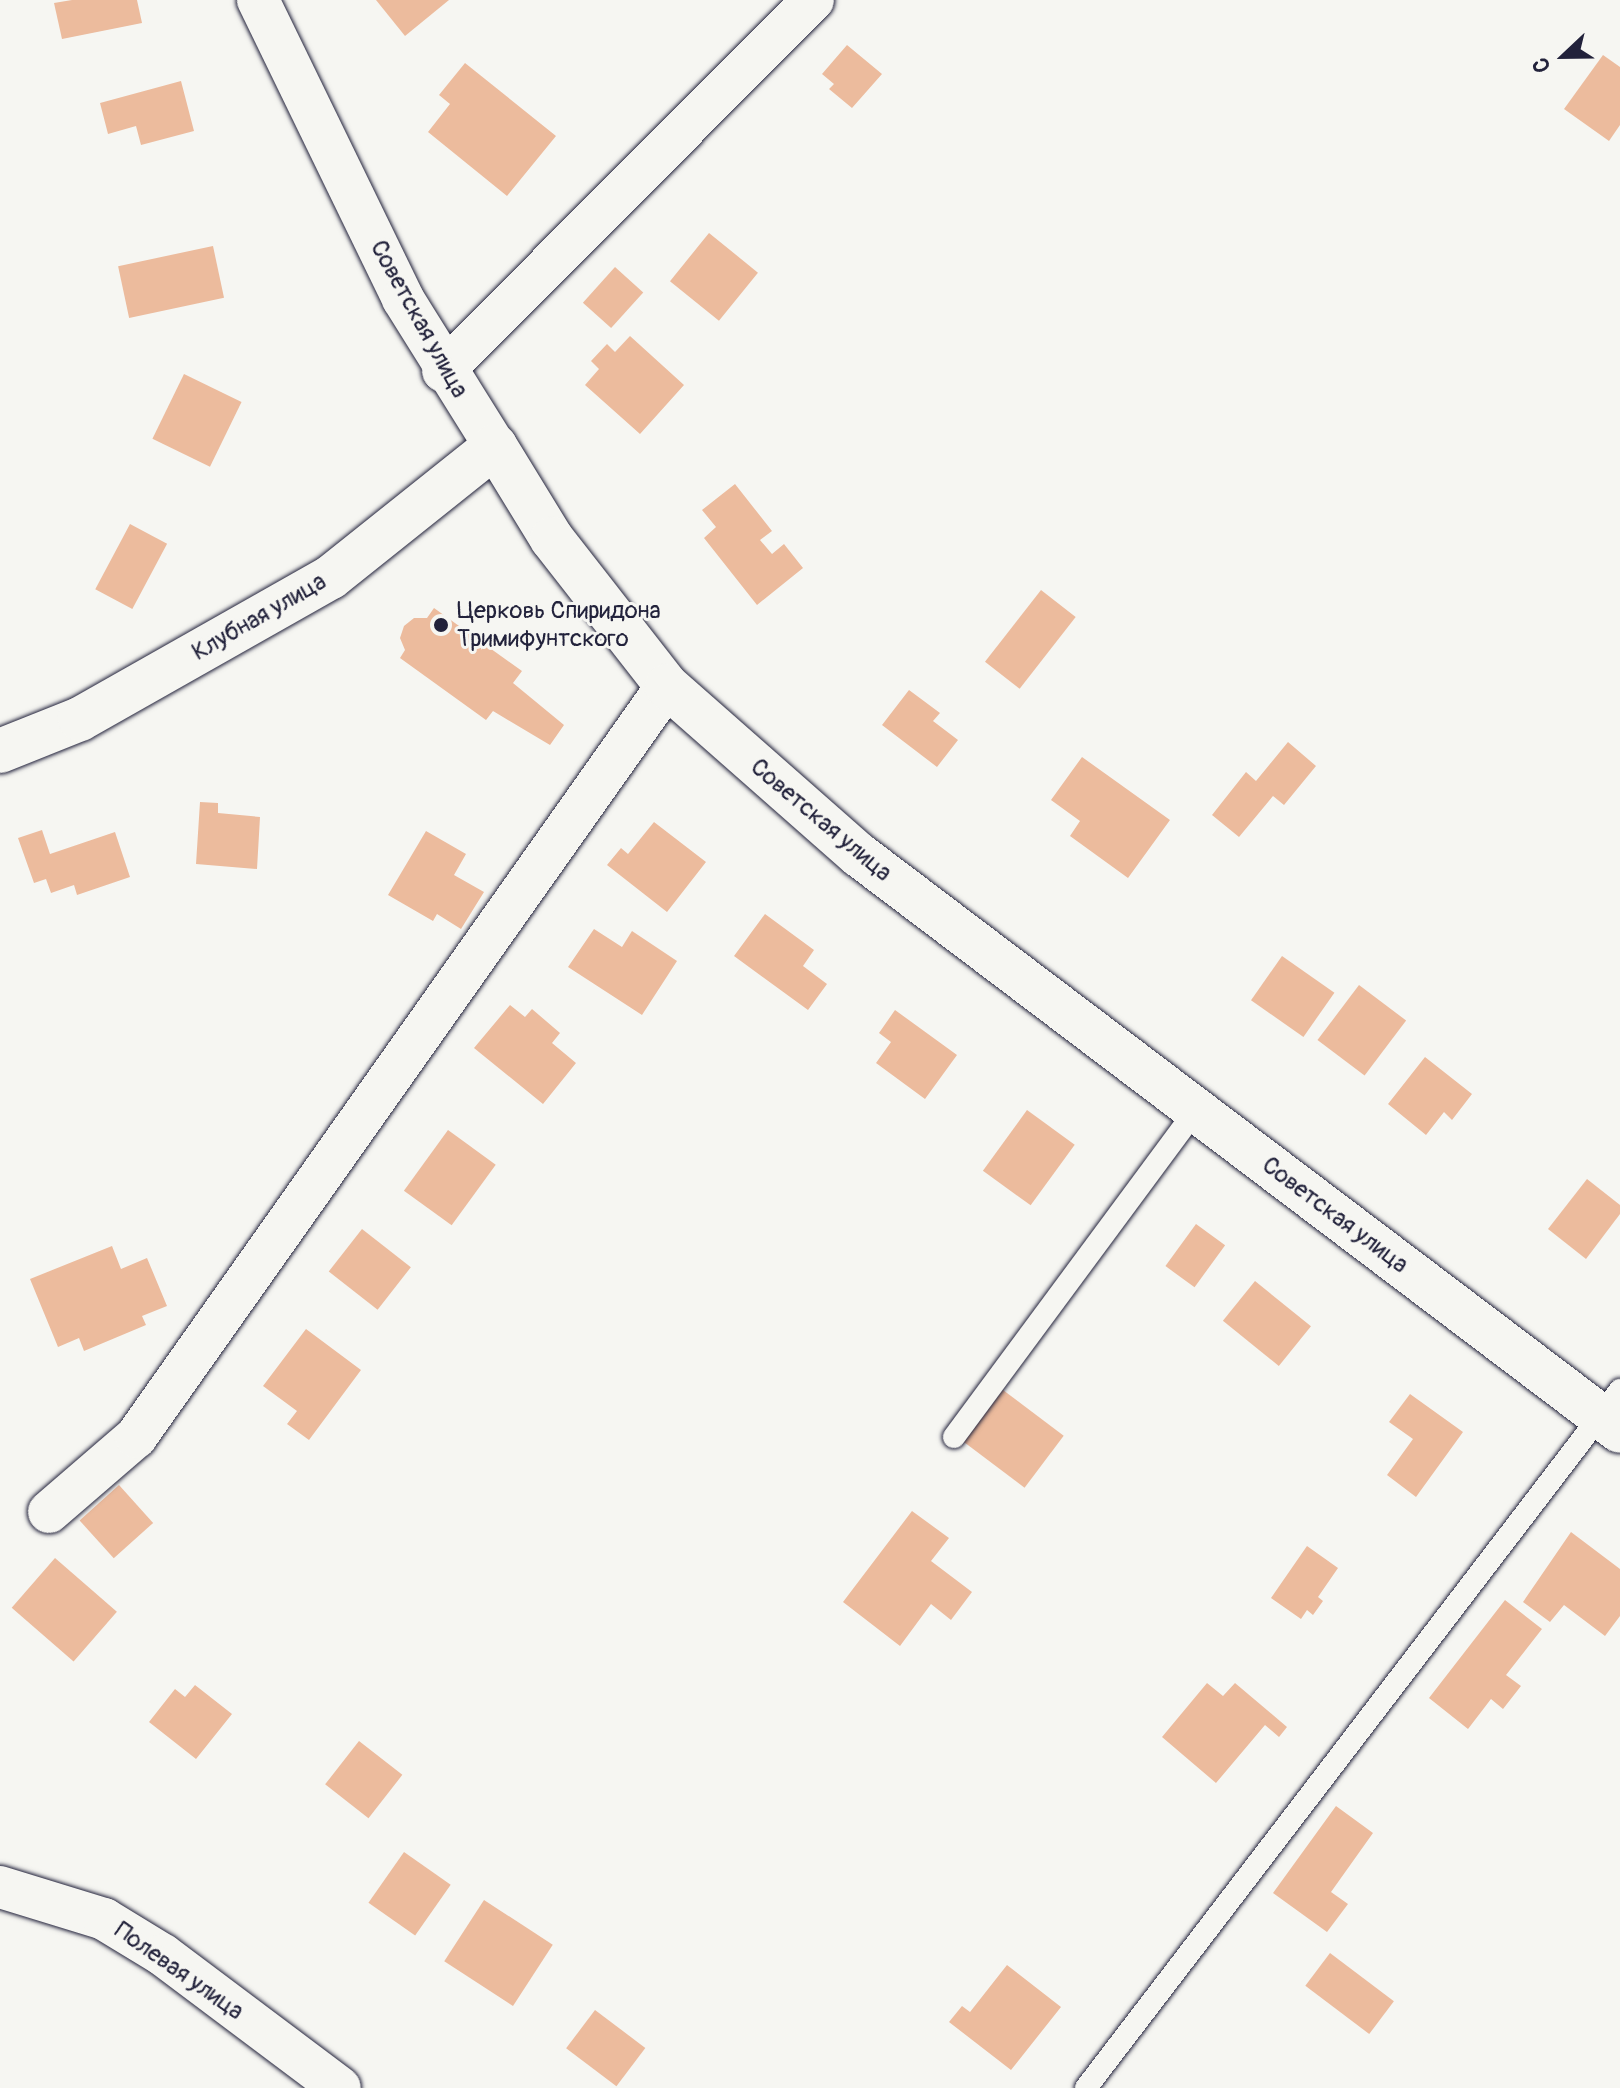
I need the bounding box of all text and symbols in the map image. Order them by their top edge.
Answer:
north arrow [1524,16,1604,96]
text: С [1526,53,1557,77]
street label: Советская улица [364,235,474,403]
street label: Клубная улица [187,567,331,667]
place label: Церковь Спиридона Тримифунтского [457,597,661,653]
marker: Церковь Спиридона Тримифунтского [432,616,450,634]
street label: Советская улица [745,753,897,887]
street label: Советская улица [1256,1151,1414,1279]
street label: Полевая улица [109,1916,249,2026]

